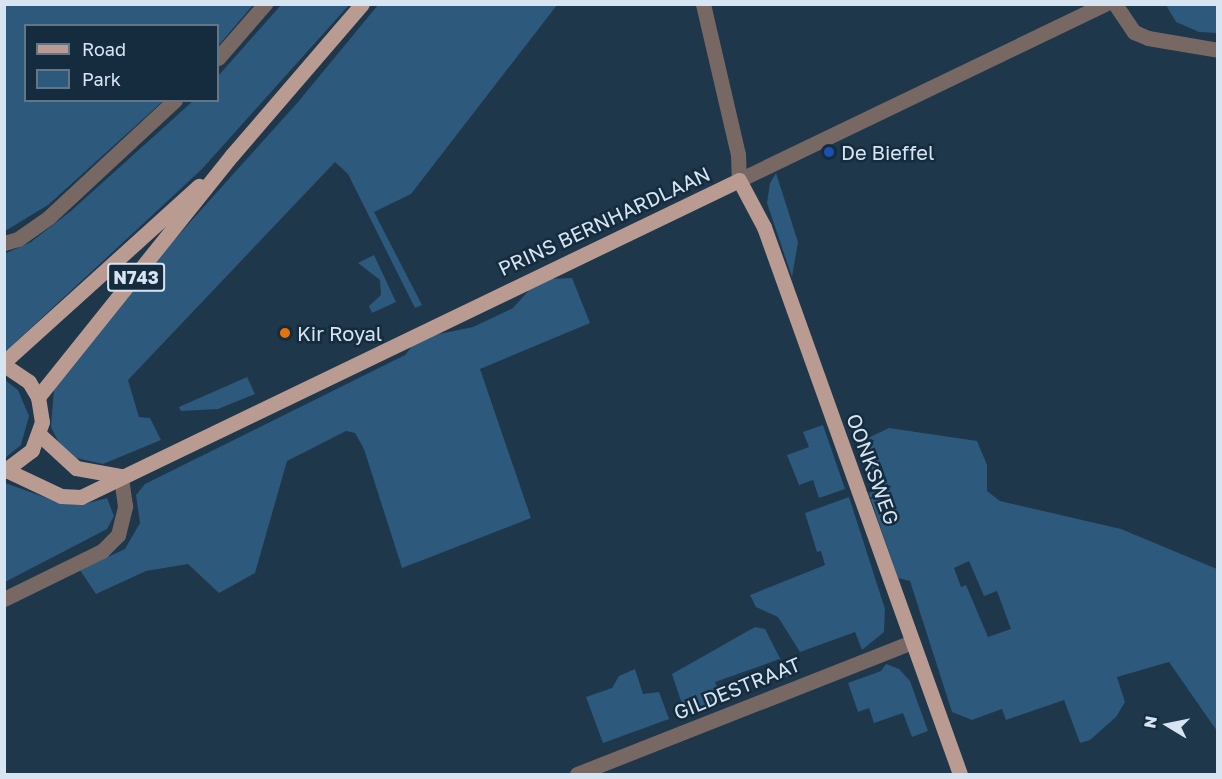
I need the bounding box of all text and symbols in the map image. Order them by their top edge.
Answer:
legend [24,24,219,102]
text: Road [82,38,126,60]
text: Park [82,68,121,90]
place label: De Bieffel [841,140,934,164]
marker: De Bieffel [822,145,836,159]
street label: PRINS BERNHARDLAAN [494,161,714,281]
road number: N743 [106,262,166,292]
place label: Kir Royal [297,321,382,345]
marker: Kir Royal [278,326,292,340]
street label: OONKSWEG [842,410,904,528]
street label: GILDESTRAAT [670,652,804,724]
north arrow [1138,695,1198,755]
text: N [1139,714,1161,730]

